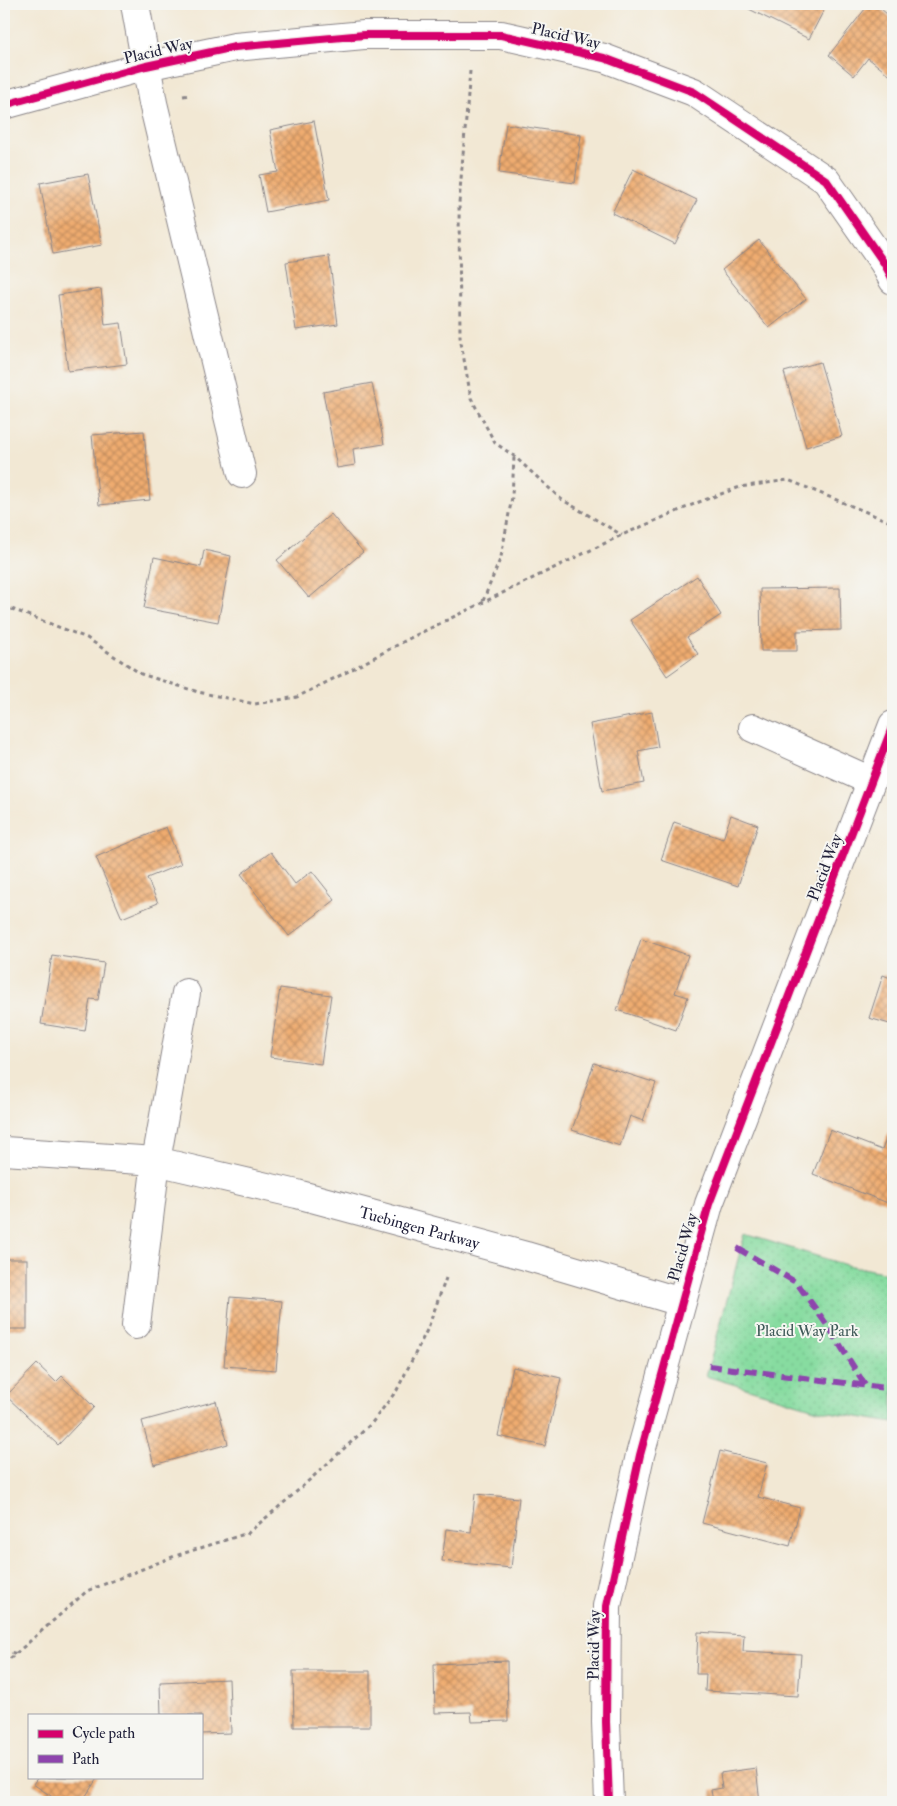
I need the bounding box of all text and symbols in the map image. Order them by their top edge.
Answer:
street label: Placid Way [529,18,603,54]
street label: Placid Way [122,33,196,69]
street label: Placid Way [803,830,847,904]
street label: Tuebingen Parkway [357,1202,483,1254]
street label: Placid Way [664,1210,703,1284]
park label: Placid Way Park [756,1321,859,1341]
street label: Placid Way [583,1609,605,1680]
legend [28,1714,202,1778]
text: Cycle path [72,1724,135,1744]
text: Path [72,1750,99,1769]

